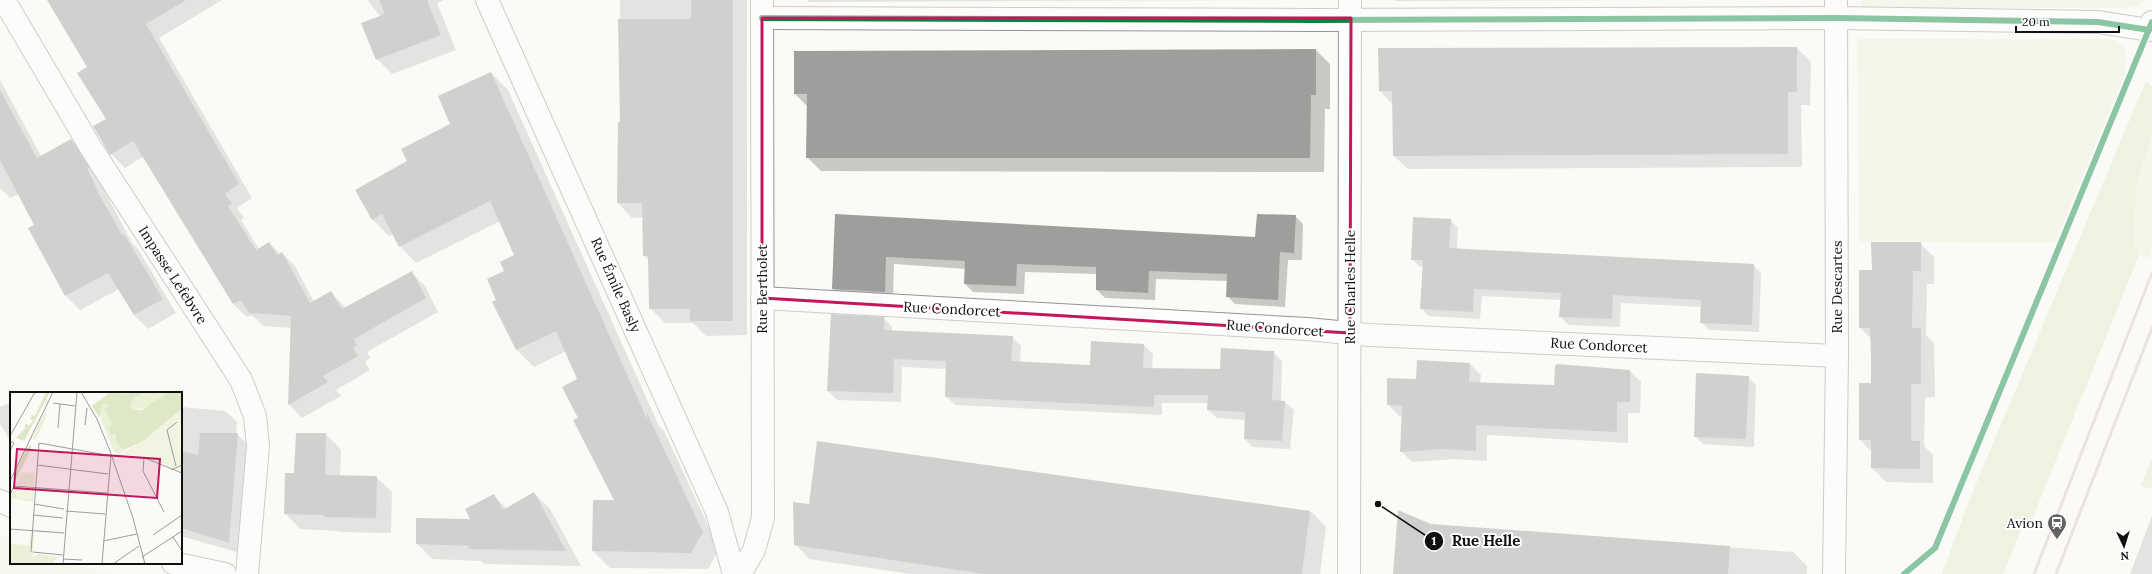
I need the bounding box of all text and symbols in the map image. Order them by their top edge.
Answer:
scale bar [2016,8,2119,34]
text: 20 m [2022,14,2050,29]
street label: Impasse Lefebvre [135,222,212,328]
street label: Rue Charles Helle [1341,229,1359,344]
street label: Rue Émile Basly [587,235,645,336]
street label: Rue Descartes [1828,240,1846,334]
street label: Rue Bertholet [753,244,771,334]
street label: Rue Condorcet [903,297,1002,321]
street label: Rue Condorcet [1226,316,1325,340]
street label: Rue Condorcet [1550,333,1649,357]
inset map [10,392,182,564]
station icon: Avion [2046,512,2068,540]
place label: Avion [2006,514,2043,532]
north arrow [2104,526,2144,566]
callout: Rue Helle [1424,527,1529,554]
text: Rue Helle [1452,531,1520,550]
text: 1 [1432,533,1437,548]
text: N [2119,549,2129,563]

